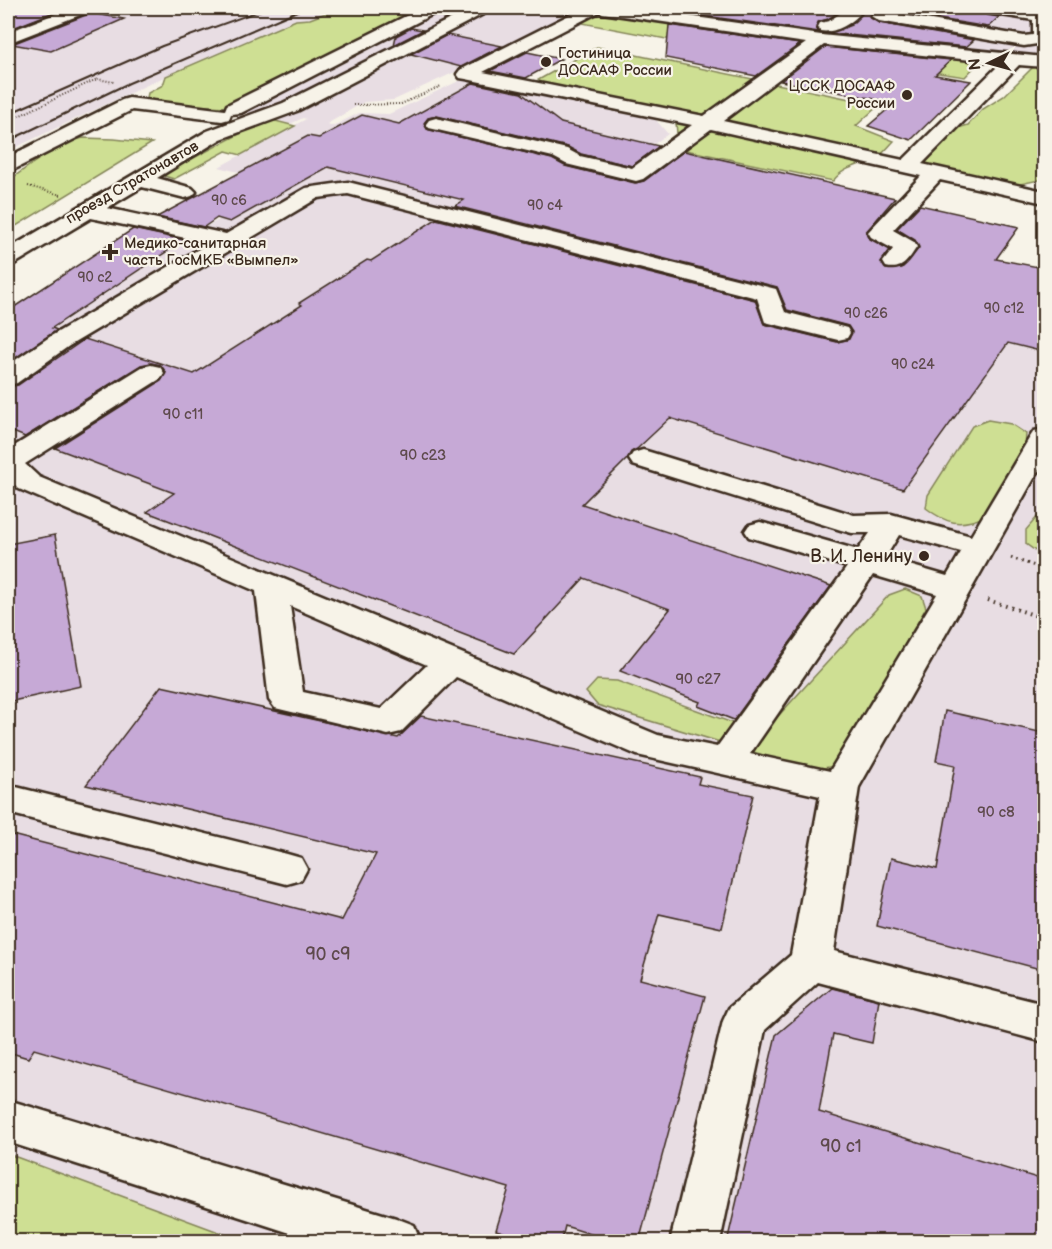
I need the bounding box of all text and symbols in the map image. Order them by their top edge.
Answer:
north arrow [959,33,1019,93]
place label: Гостиница ДОСААФ России [558,44,672,80]
marker: Гостиница ДОСААФ России [539,55,553,69]
text: N [966,57,986,71]
place label: ЦССК ДОСААФ России [788,77,895,113]
marker: ЦССК ДОСААФ России [900,88,914,102]
street label: проезд Стратонавтов [62,137,202,228]
house number: 90 с6 [211,192,247,209]
house number: 90 с4 [527,197,563,214]
place label: Медико-санитарная часть ГосМКБ «Вымпел» [124,234,299,270]
marker: Медико-санитарная часть ГосМКБ «Вымпел» [101,243,119,261]
house number: 90 с2 [77,269,113,286]
house number: 90 с12 [984,300,1025,317]
house number: 90 с26 [844,305,888,322]
house number: 90 с24 [891,356,935,373]
house number: 90 с11 [163,405,203,424]
house number: 90 с23 [400,446,446,465]
place label: В. И. Ленину [810,546,913,567]
marker: В. И. Ленину [917,549,931,563]
house number: 90 с27 [675,670,721,689]
house number: 90 с8 [977,803,1015,822]
house number: 90 с9 [305,944,351,965]
house number: 90 с1 [820,1136,862,1157]

